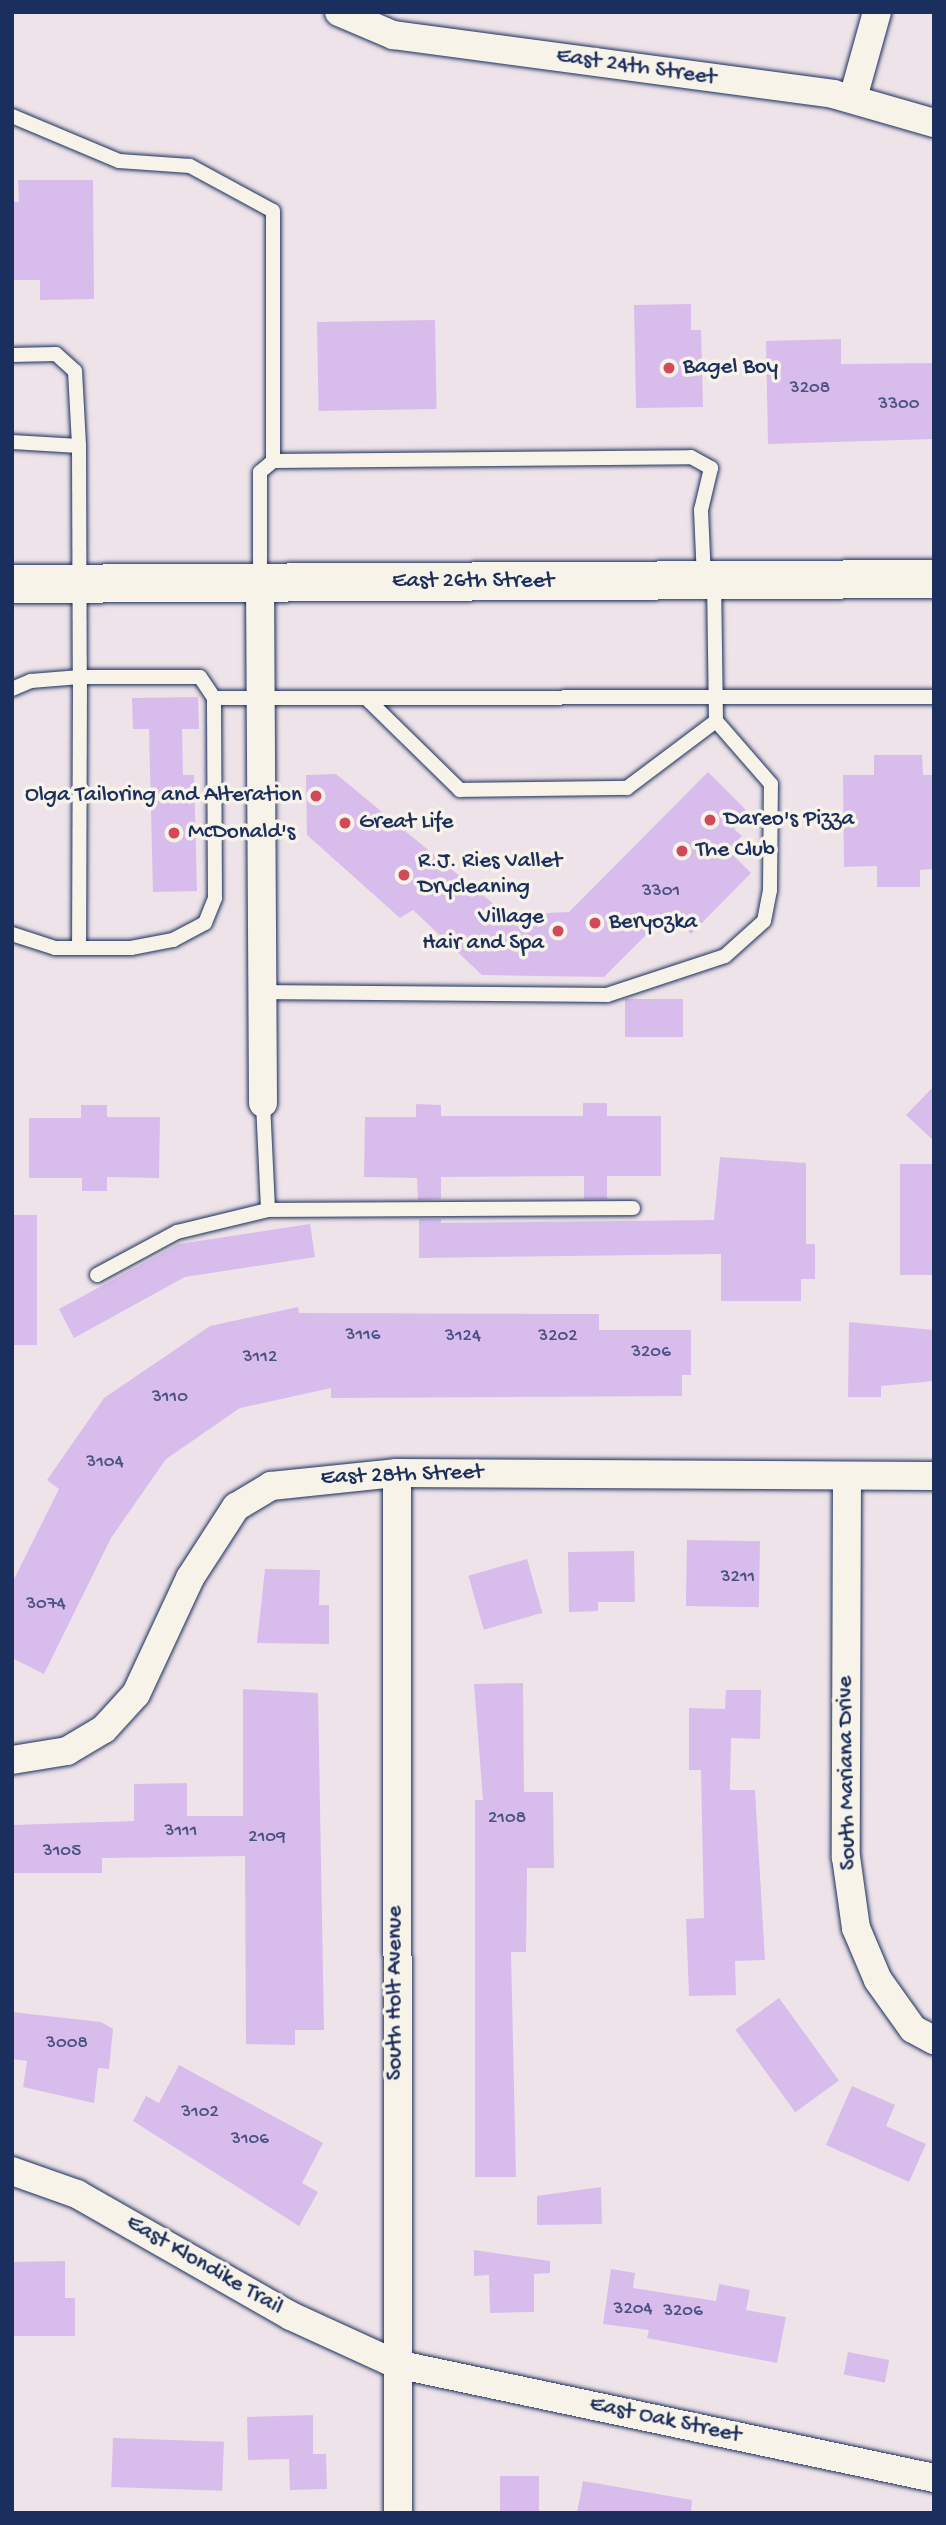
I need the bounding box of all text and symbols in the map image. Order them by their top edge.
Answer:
street label: East 24th Street [554,43,718,93]
place label: Bagel Boy [683,354,778,382]
marker: Bagel Boy [661,360,677,376]
house number: 3208 [790,378,830,400]
house number: 3300 [878,394,920,416]
street label: East 26th Street [392,568,554,596]
place label: Olga Tailoring and Alteration [25,782,302,810]
marker: Olga Tailoring and Alteration [308,788,324,804]
place label: Dareo's Pizza [724,806,854,834]
place label: Great Life [359,809,453,837]
marker: Dareo's Pizza [702,812,718,828]
marker: Great Life [337,815,353,831]
place label: McDonald's [188,819,295,847]
marker: McDonald's [166,825,182,841]
place label: The Club [696,837,775,865]
marker: The Club [674,843,690,859]
place label: R.J. Ries Vallet Drycleaning [418,848,562,902]
marker: R.J. Ries Vallet Drycleaning [396,867,412,883]
house number: 3301 [642,881,680,903]
place label: Village Hair and Spa [422,904,544,958]
place label: Beryozka [609,909,697,937]
marker: Beryozka [587,915,603,931]
marker: Village Hair and Spa [550,923,566,939]
house number: 3116 [346,1325,380,1347]
house number: 3124 [445,1326,481,1348]
house number: 3202 [538,1326,578,1348]
house number: 3206 [631,1342,671,1364]
house number: 3112 [243,1347,277,1369]
house number: 3110 [152,1387,188,1409]
house number: 3104 [86,1452,124,1474]
street label: East 28th Street [320,1459,484,1493]
house number: 3211 [721,1567,755,1589]
house number: 3074 [26,1594,66,1616]
street label: South Mariana Drive [833,1676,863,1870]
house number: 2108 [488,1808,526,1830]
house number: 3111 [165,1821,197,1843]
house number: 2109 [248,1827,286,1849]
house number: 3105 [43,1841,81,1863]
street label: South Holt Avenue [382,1906,410,2080]
house number: 3008 [46,2033,88,2055]
house number: 3102 [181,2102,219,2124]
house number: 3106 [231,2129,269,2151]
street label: East Klondike Trail [121,2210,287,2322]
house number: 3204 [614,2299,652,2321]
house number: 3206 [663,2301,703,2323]
street label: East Oak Street [587,2391,743,2451]

